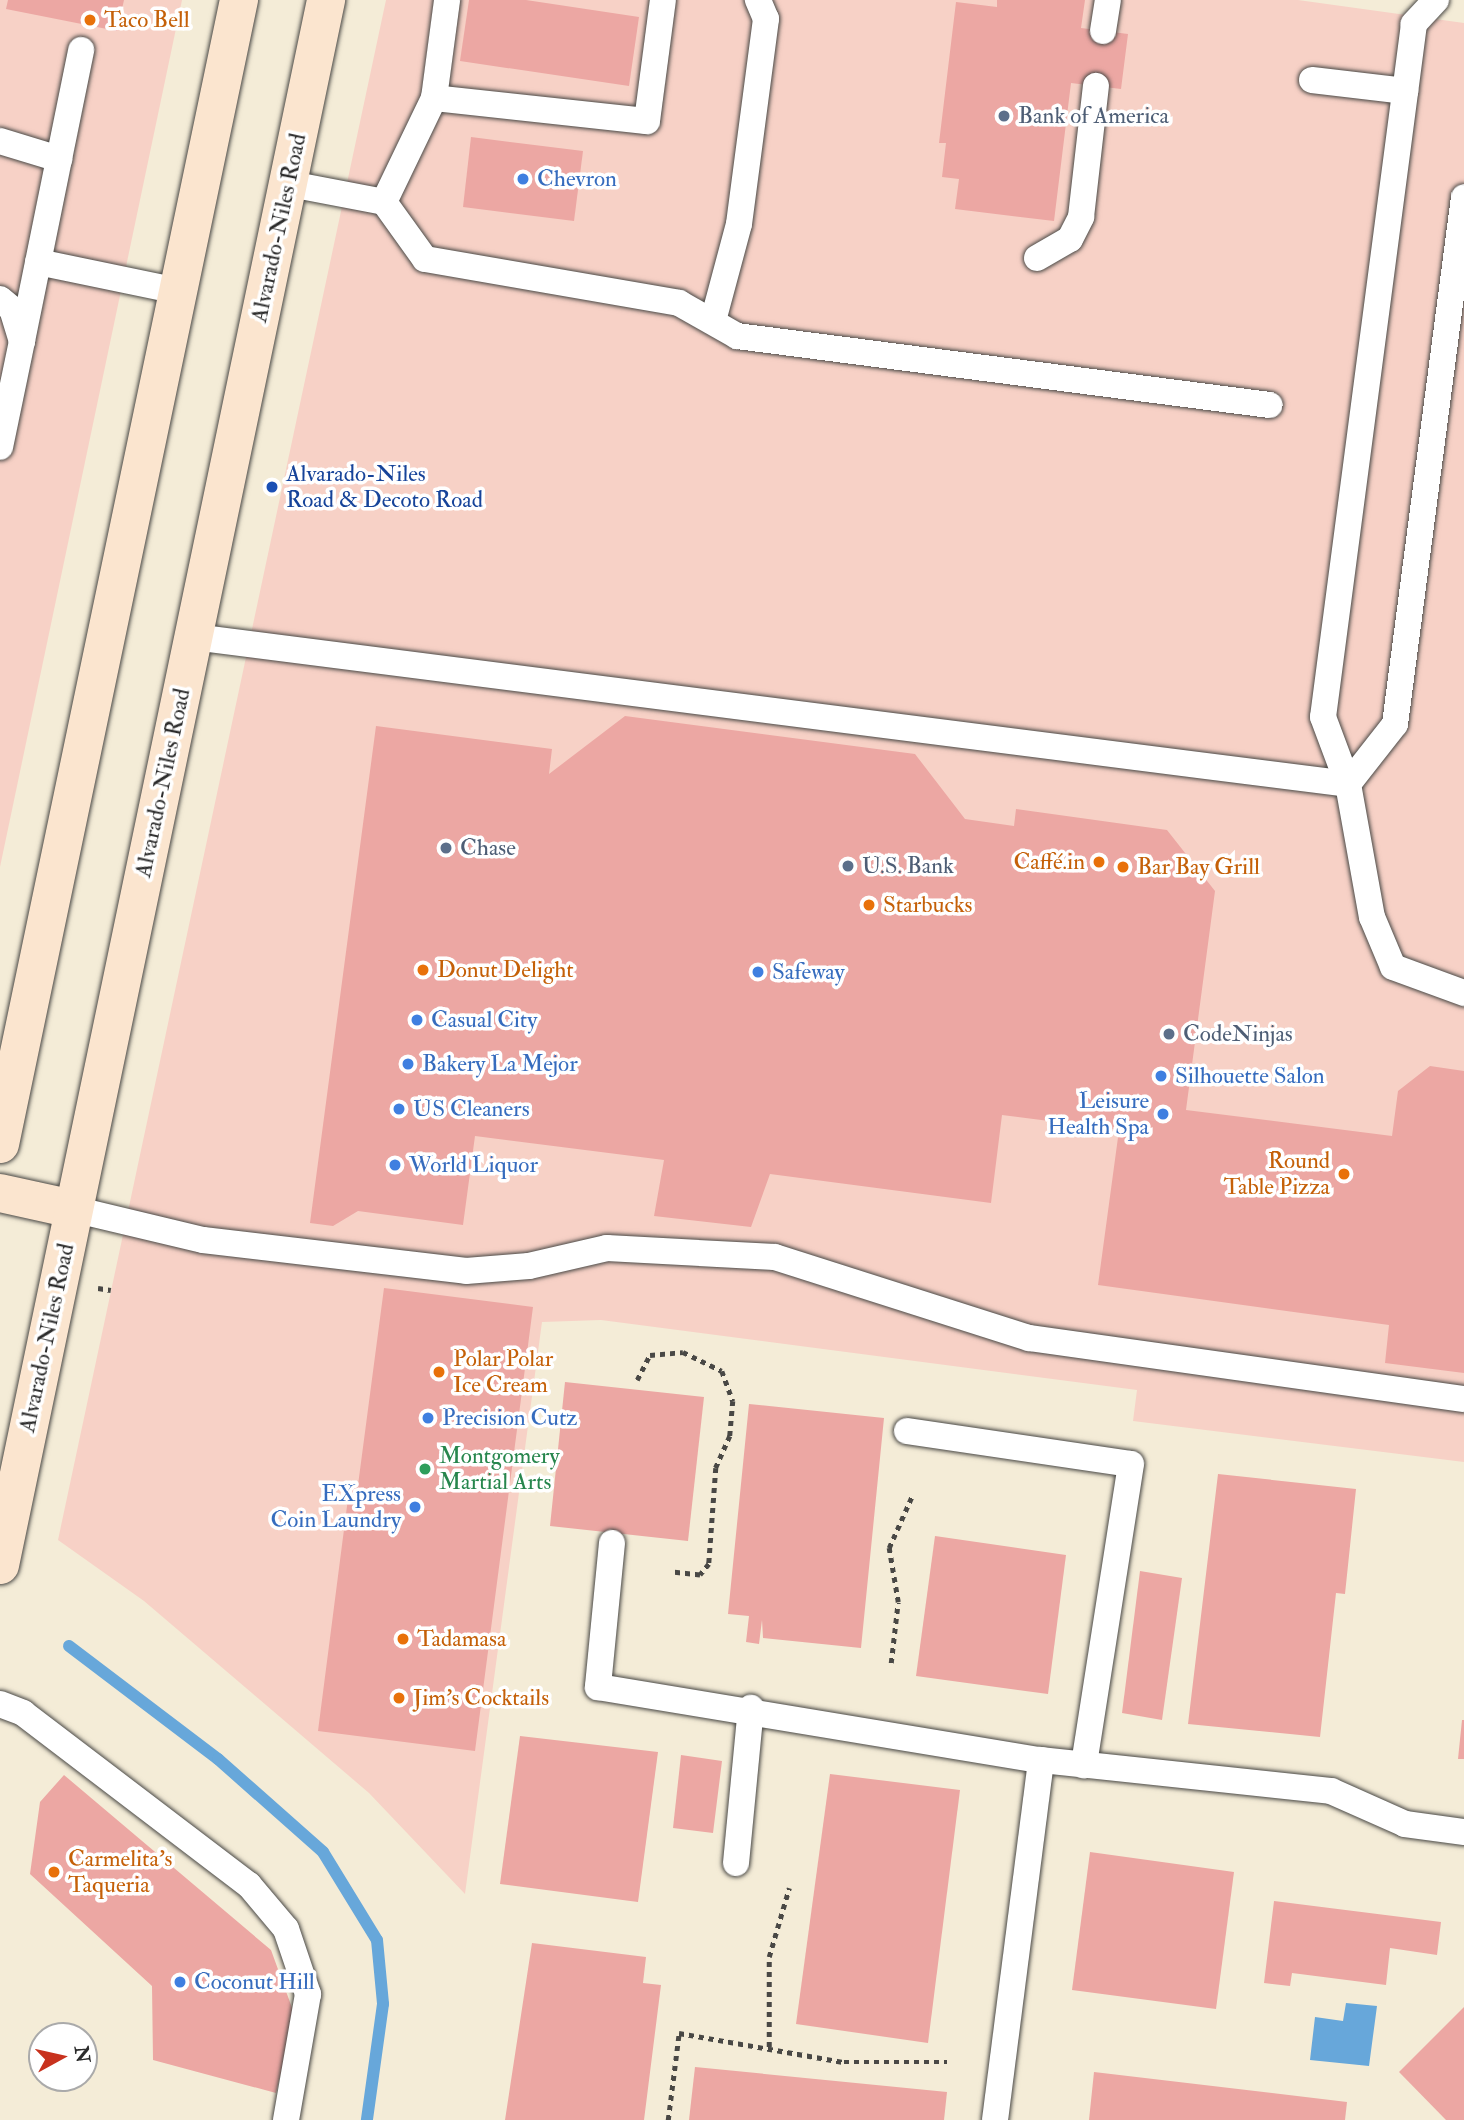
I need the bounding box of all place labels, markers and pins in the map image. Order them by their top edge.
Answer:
place label: Taco Bell [104,6,190,34]
marker: Taco Bell [82,12,98,28]
place label: Bank of America [1018,102,1169,130]
marker: Bank of America [996,108,1012,124]
place label: Chevron [537,165,617,193]
marker: Chevron [515,171,531,187]
place label: Alvarado-Niles Road & Decoto Road [286,460,483,514]
marker: Alvarado-Niles Road & Decoto Road [264,479,280,495]
place label: Chase [460,834,516,862]
marker: Chase [438,840,454,856]
place label: Caffé.in [1014,848,1085,876]
place label: U.S. Bank [862,852,954,880]
place label: Bar Bay Grill [1137,853,1260,881]
marker: Caffé.in [1091,854,1107,870]
marker: U.S. Bank [840,858,856,874]
marker: Bar Bay Grill [1115,859,1131,875]
place label: Starbucks [883,891,972,919]
marker: Starbucks [861,897,877,913]
place label: Donut Delight [437,956,574,984]
place label: Safeway [772,958,845,986]
marker: Donut Delight [415,962,431,978]
marker: Safeway [750,964,766,980]
place label: Casual City [431,1006,537,1034]
marker: Casual City [409,1012,425,1028]
place label: CodeNinjas [1183,1020,1293,1048]
marker: CodeNinjas [1161,1026,1177,1042]
place label: Bakery La Mejor [422,1050,578,1078]
marker: Bakery La Mejor [400,1056,416,1072]
place label: Silhouette Salon [1175,1062,1325,1090]
marker: Silhouette Salon [1153,1068,1169,1084]
place label: Leisure Health Spa [1047,1087,1149,1141]
place label: US Cleaners [413,1095,530,1123]
marker: US Cleaners [391,1101,407,1117]
marker: Leisure Health Spa [1155,1106,1171,1122]
place label: Round Table Pizza [1223,1147,1330,1201]
place label: World Liquor [409,1151,538,1179]
marker: World Liquor [387,1157,403,1173]
marker: Round Table Pizza [1336,1166,1352,1182]
place label: Polar Polar Ice Cream [453,1345,553,1399]
marker: Polar Polar Ice Cream [431,1364,447,1380]
place label: Precision Cutz [442,1404,577,1432]
marker: Precision Cutz [420,1410,436,1426]
place label: Montgomery Martial Arts [439,1442,560,1496]
marker: Montgomery Martial Arts [417,1461,433,1477]
place label: EXpress Coin Laundry [271,1480,401,1534]
marker: EXpress Coin Laundry [407,1499,423,1515]
place label: Tadamasa [417,1625,506,1653]
marker: Tadamasa [395,1631,411,1647]
place label: Jim's Cocktails [413,1684,549,1712]
marker: Jim's Cocktails [391,1690,407,1706]
place label: Carmelita's Taqueria [68,1845,172,1899]
marker: Carmelita's Taqueria [46,1864,62,1880]
place label: Coconut Hill [194,1968,315,1996]
marker: Coconut Hill [172,1974,188,1990]

